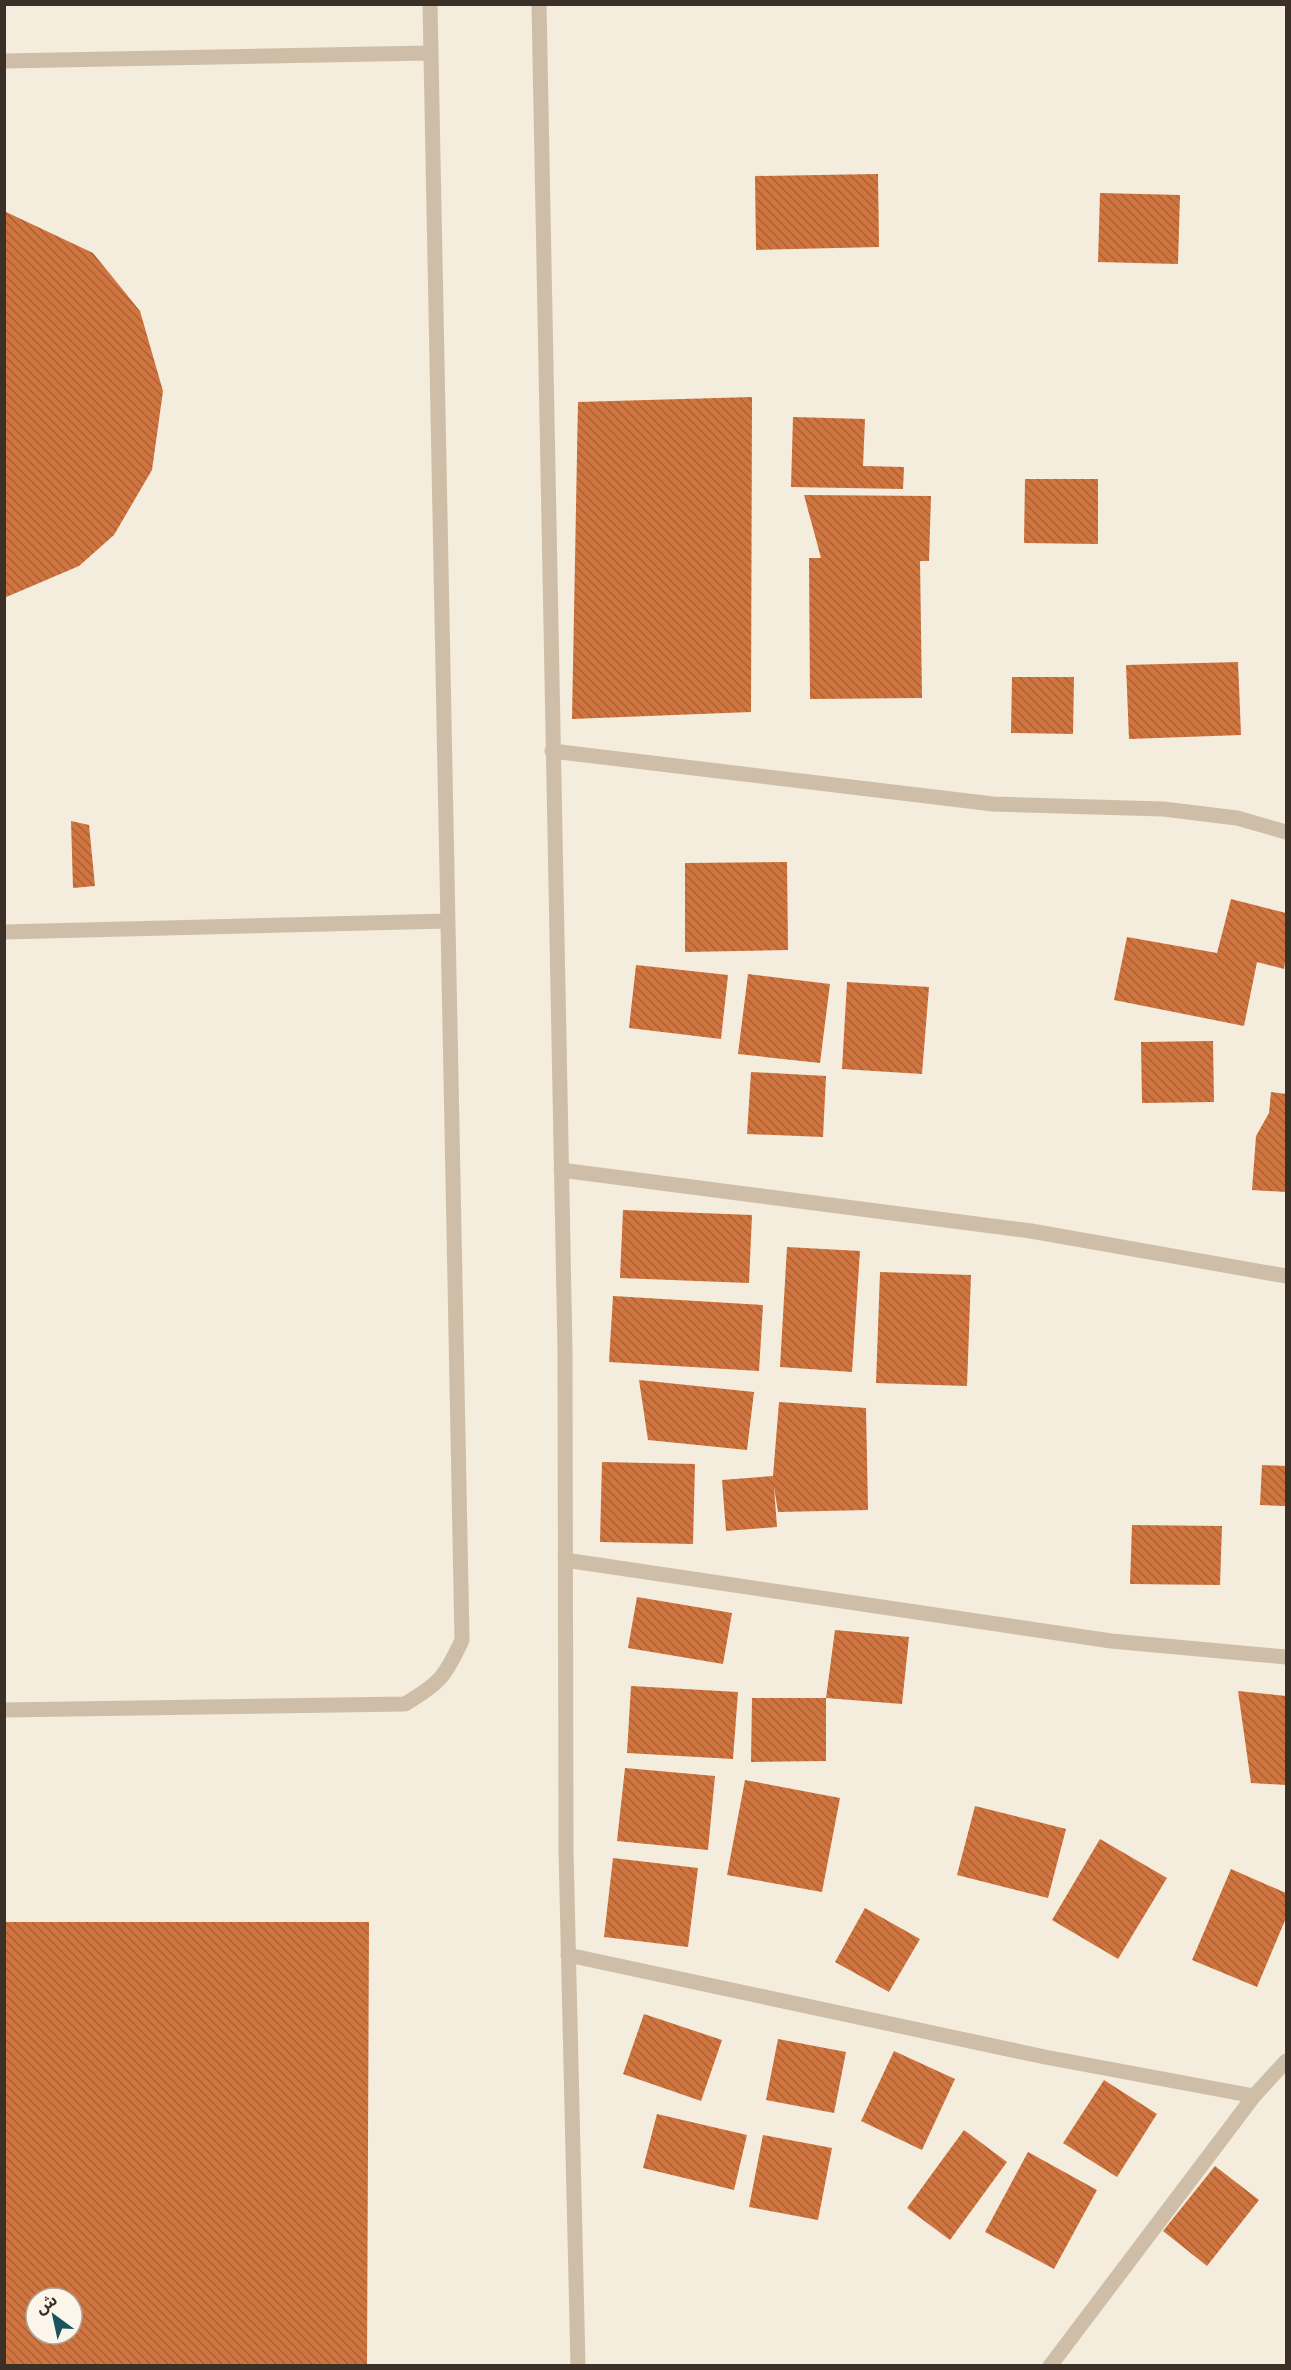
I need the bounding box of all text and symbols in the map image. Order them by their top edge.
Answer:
north arrow [24,2286,84,2346]
text: ش [32,2290,61,2318]

